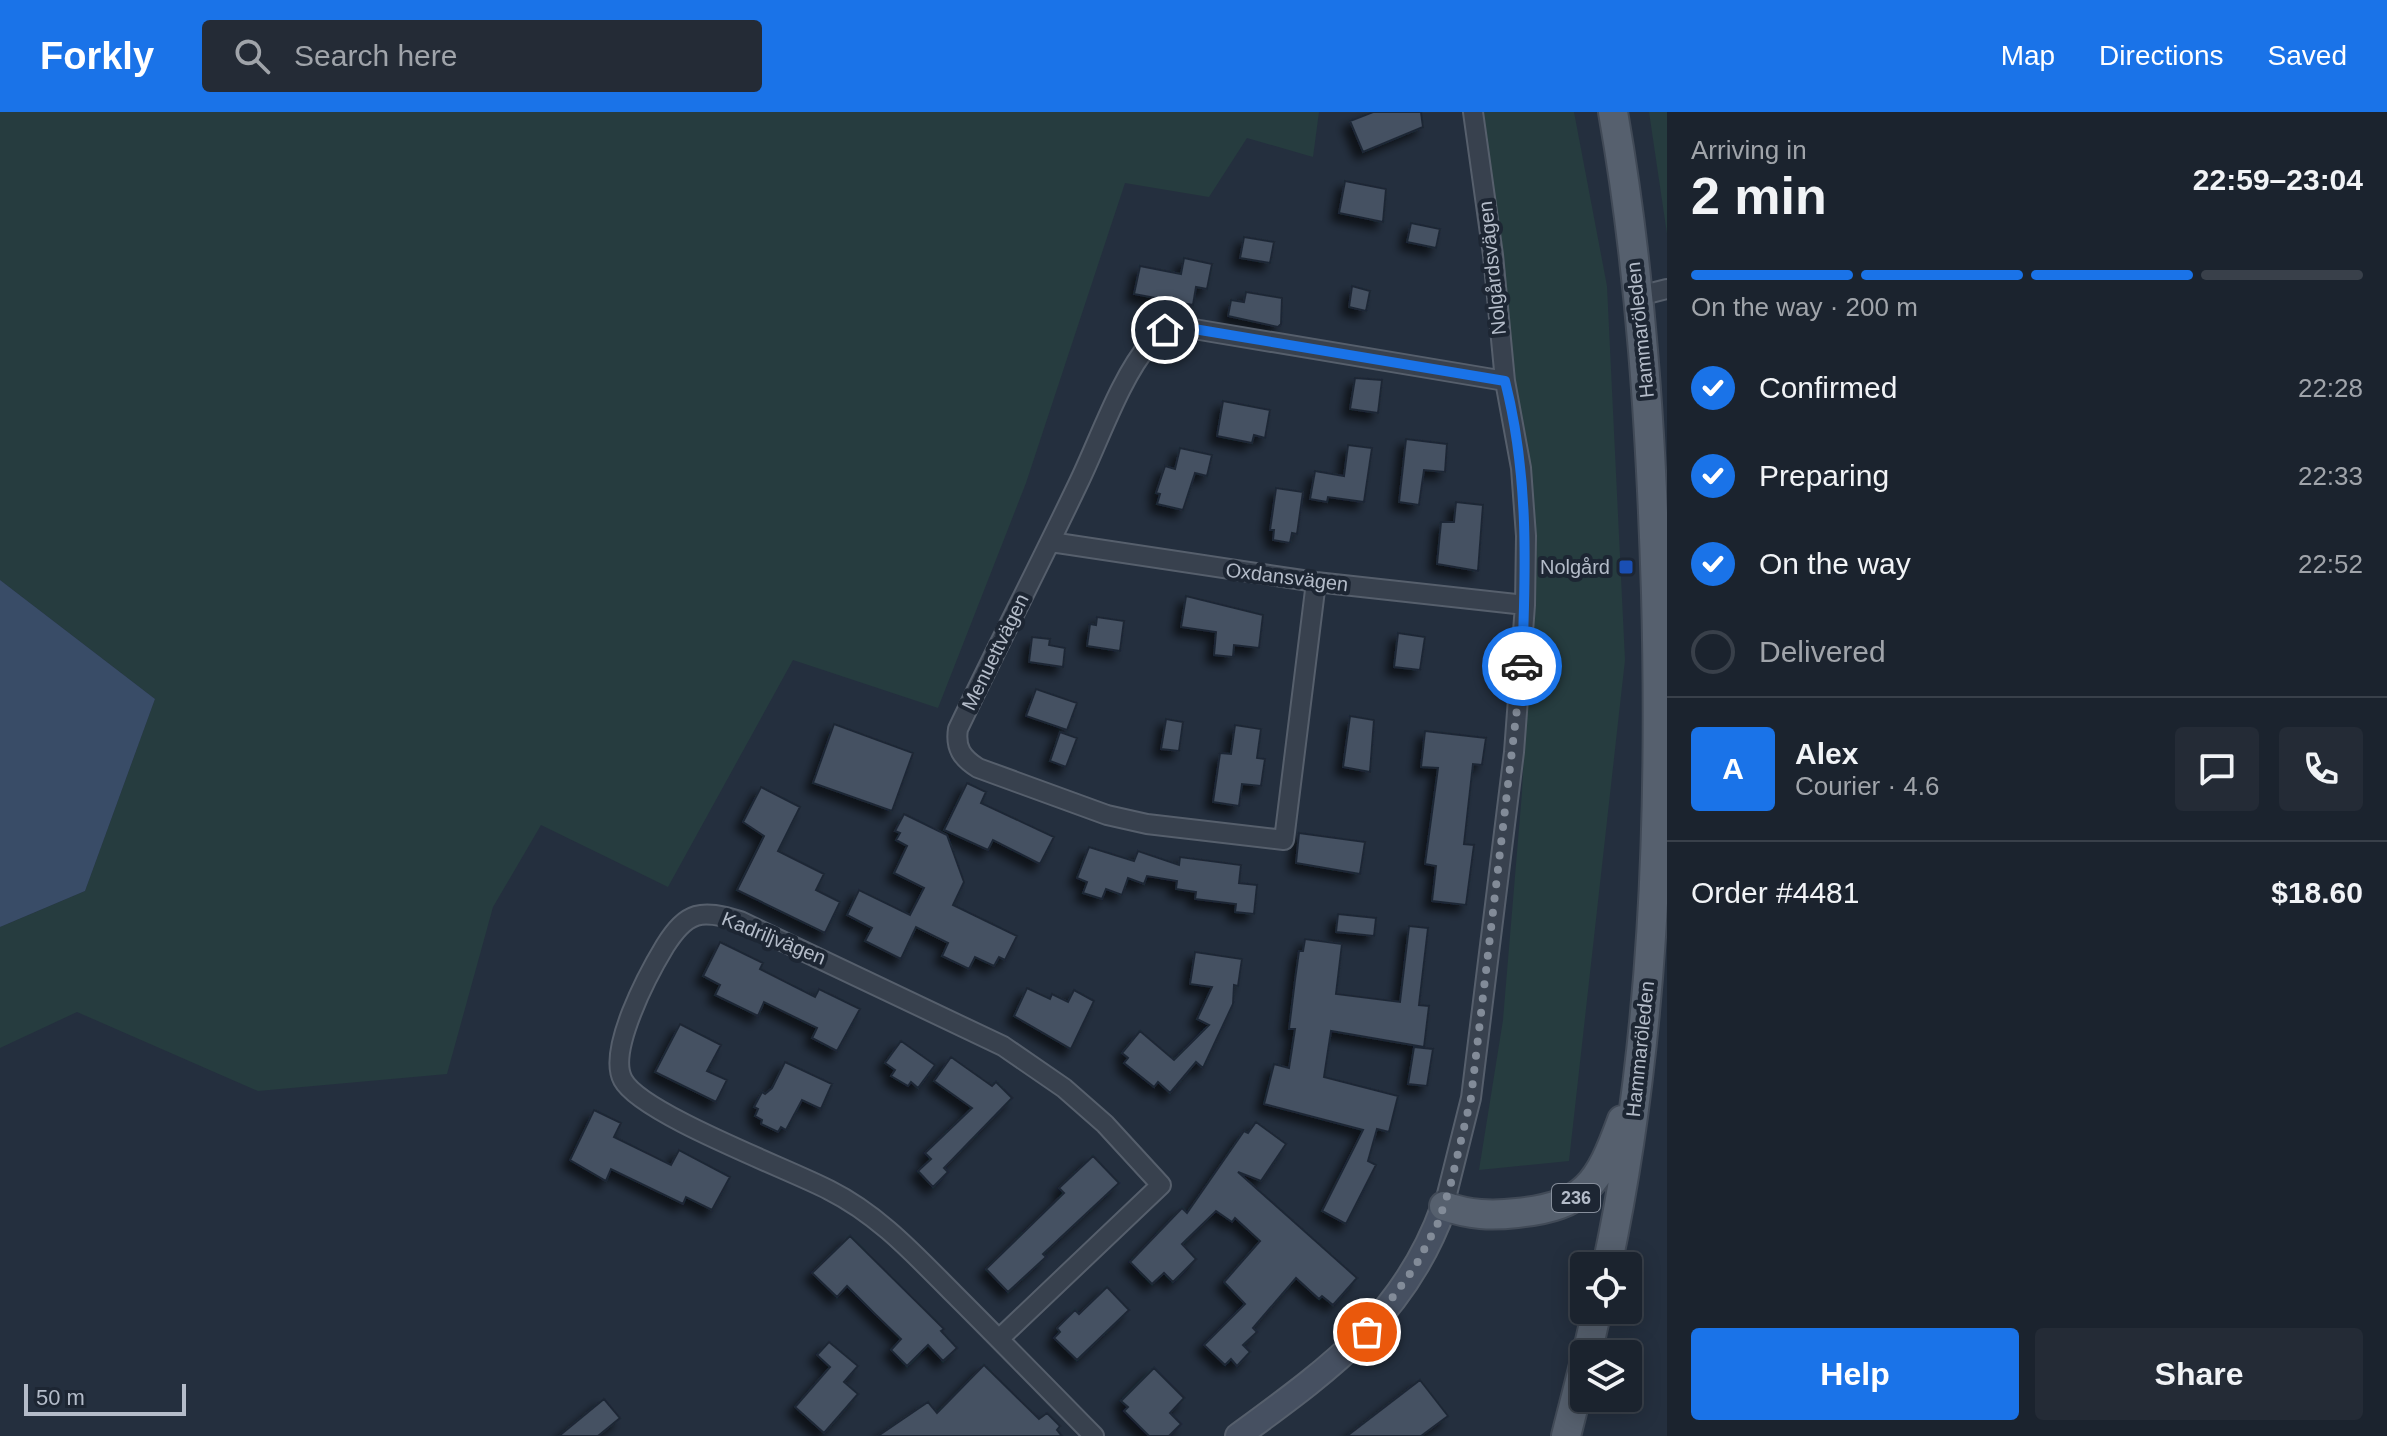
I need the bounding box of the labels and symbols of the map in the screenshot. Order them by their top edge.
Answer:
street label: Nolgårdsvägen [1474,200,1510,336]
street label: Hammaröleden [1622,261,1658,399]
pin [1131,296,1199,364]
place label: Nolgård [1540,556,1610,578]
marker: Nolgård [1617,558,1635,576]
street label: Oxdansvägen [1224,559,1350,595]
street label: Menuettvägen [957,590,1033,714]
courier [1482,626,1562,706]
street label: Kadriljvägen [719,907,829,969]
street label: Hammaröleden [1622,980,1658,1118]
road number: 236 [1552,1184,1600,1212]
pin [1333,1298,1401,1366]
scale bar [24,1380,186,1416]

